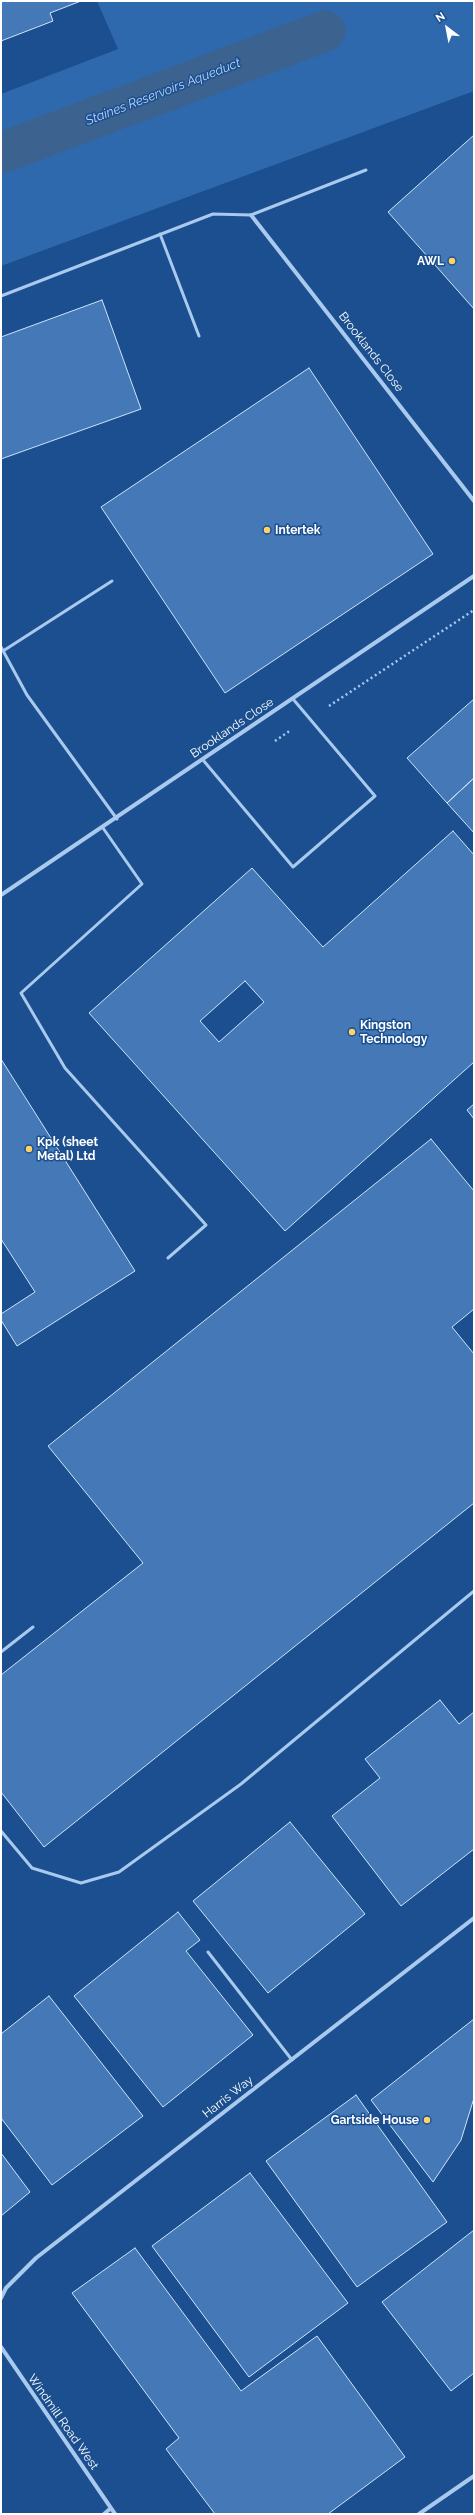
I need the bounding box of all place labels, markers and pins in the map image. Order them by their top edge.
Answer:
place label: AWL [417,254,444,268]
marker: AWL [447,256,457,266]
place label: Intertek [275,523,320,537]
marker: Intertek [262,525,272,535]
place label: Kingston Technology [360,1018,427,1046]
marker: Kingston Technology [347,1027,357,1037]
place label: Kpk (sheet Metal) Ltd [37,1135,98,1163]
marker: Kpk (sheet Metal) Ltd [24,1144,34,1154]
place label: Gartside House [331,2113,419,2127]
marker: Gartside House [422,2115,432,2125]

